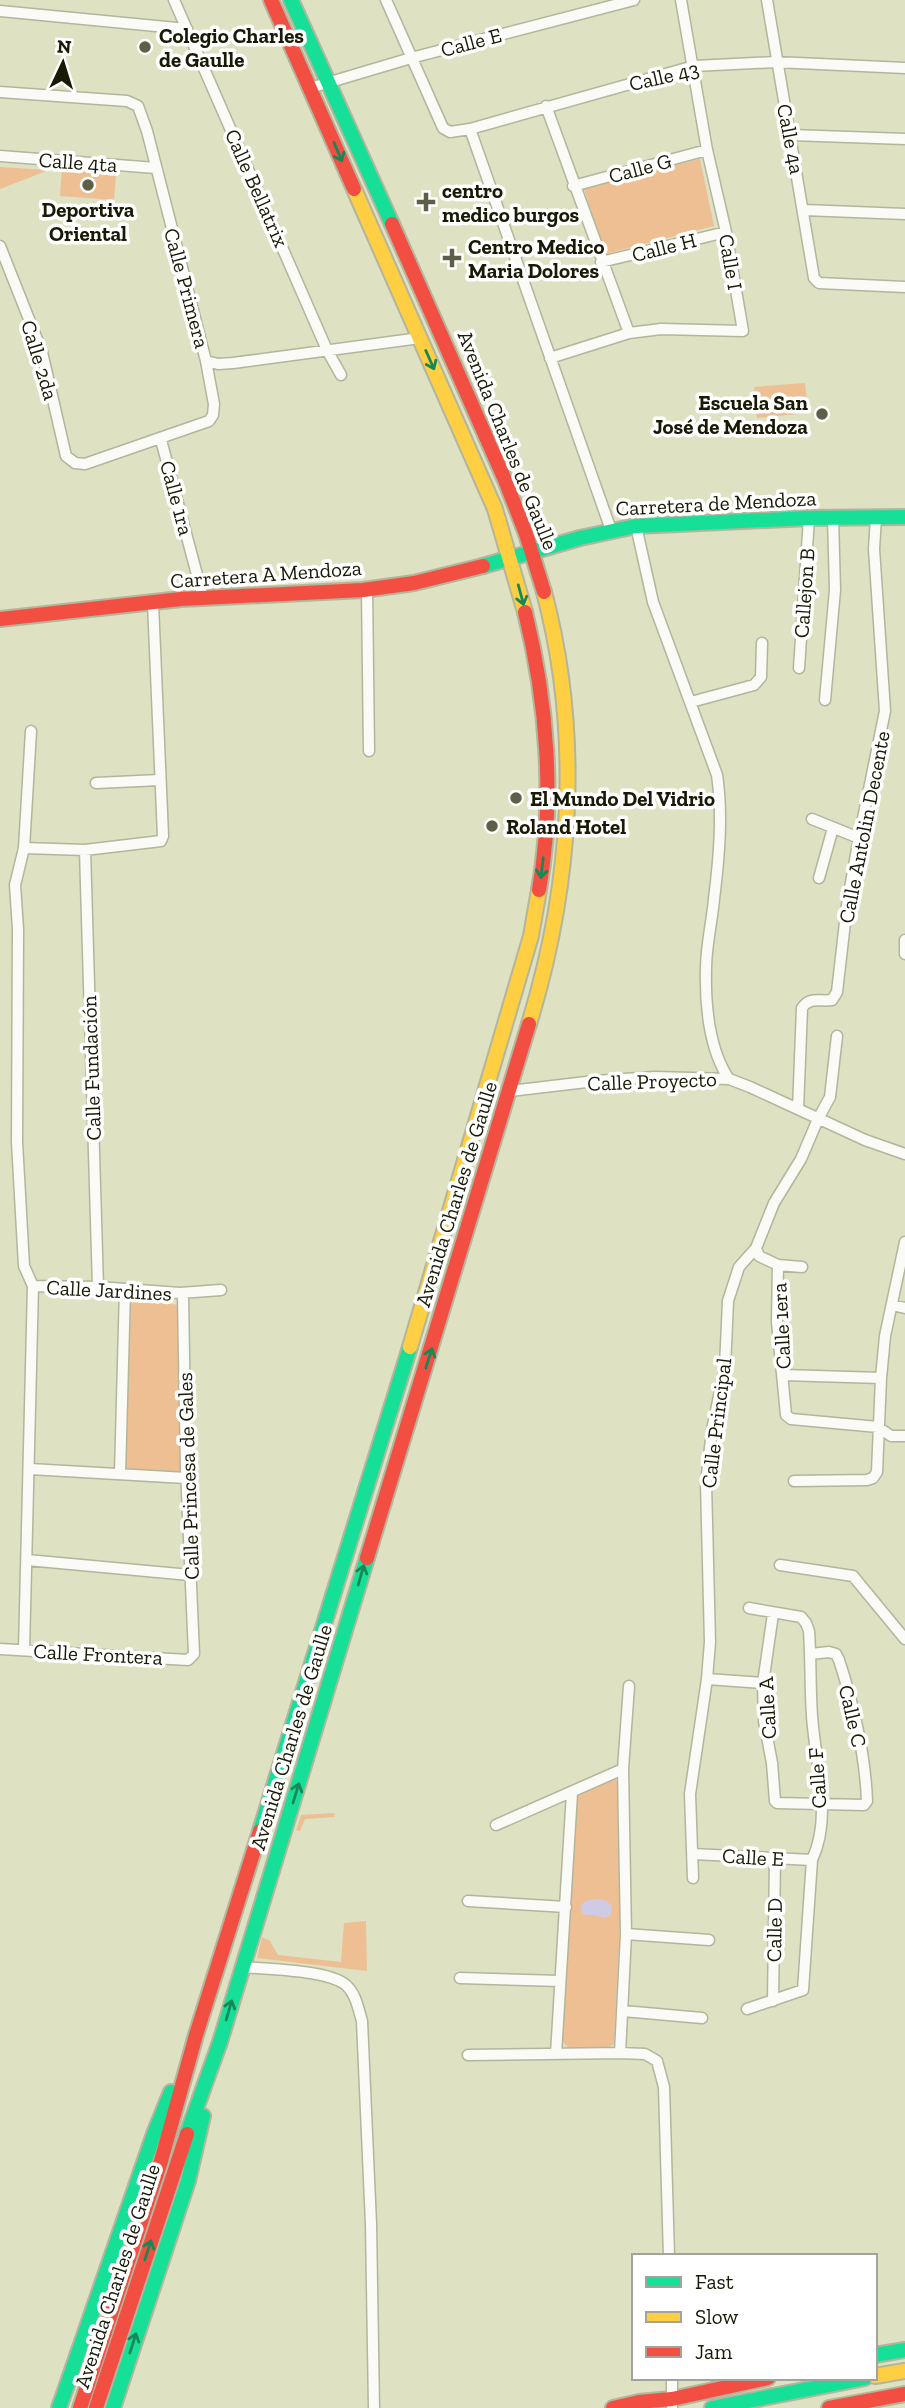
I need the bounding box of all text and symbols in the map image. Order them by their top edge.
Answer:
street label: Calle E [438,22,504,62]
place label: Colegio Charles de Gaulle [159,23,304,72]
north arrow [28,28,98,98]
text: N [56,35,72,59]
marker: Colegio Charles de Gaulle [137,39,153,55]
street label: Calle 43 [627,56,701,96]
street label: Calle 4a [772,102,810,176]
street label: Calle Bellatrix [220,125,294,251]
one-way arrow [332,141,345,162]
street label: Calle 4ta [38,147,118,177]
street label: Calle G [606,148,674,188]
marker: Deportiva Oriental [80,177,96,193]
place label: centro medico burgos [442,178,580,227]
marker: centro medico burgos [416,192,436,212]
place label: Deportiva Oriental [41,197,135,246]
street label: Calle Primera [159,225,215,351]
street label: Calle H [629,227,699,267]
street label: Calle I [714,232,748,292]
place label: Centro Medico Maria Dolores [468,234,604,283]
marker: Centro Medico Maria Dolores [442,248,462,268]
street label: Calle 2da [16,317,64,403]
street label: Avenida Charles de Gaulle [453,327,564,553]
one-way arrow [424,349,437,370]
place label: Escuela San José de Mendoza [653,390,809,439]
marker: Escuela San José de Mendoza [814,406,830,422]
street label: Calle 1ra [155,458,199,538]
street label: Carretera de Mendoza [615,485,817,521]
street label: Callejon B [788,547,821,639]
street label: Carretera A Mendoza [169,555,363,593]
one-way arrow [515,583,528,605]
street label: Calle Antolin Decente [833,729,895,925]
place label: El Mundo Del Vidrio [530,786,715,811]
marker: El Mundo Del Vidrio [508,790,524,806]
place label: Roland Hotel [506,814,626,839]
marker: Roland Hotel [484,818,500,834]
one-way arrow [536,856,549,879]
street label: Calle Fundación [76,995,106,1141]
street label: Calle Proyecto [587,1066,717,1096]
street label: Avenida Charles de Gaulle [410,1078,502,1310]
street label: Calle Jardines [46,1274,172,1306]
street label: Calle 1era [766,1282,796,1370]
one-way arrow [423,1347,436,1369]
street label: Calle Principal [696,1356,736,1490]
street label: Calle Princesa de Gales [172,1372,204,1580]
one-way arrow [355,1564,368,1587]
street label: Avenida Charles de Gaulle [245,1621,337,1853]
street label: Calle Frontera [33,1638,163,1670]
street label: Calle A [753,1676,781,1740]
street label: Calle C [834,1682,872,1750]
street label: Calle F [802,1746,832,1809]
one-way arrow [291,1782,304,1804]
street label: Calle E [721,1843,785,1871]
street label: Calle D [761,1898,787,1962]
one-way arrow [224,2000,237,2022]
street label: Avenida Charles de Gaulle [69,2161,165,2391]
one-way arrow [143,2240,155,2262]
legend [632,2254,877,2380]
text: Fast [695,2269,734,2294]
text: Slow [695,2304,738,2329]
one-way arrow [128,2332,141,2354]
text: Jam [695,2339,732,2364]

